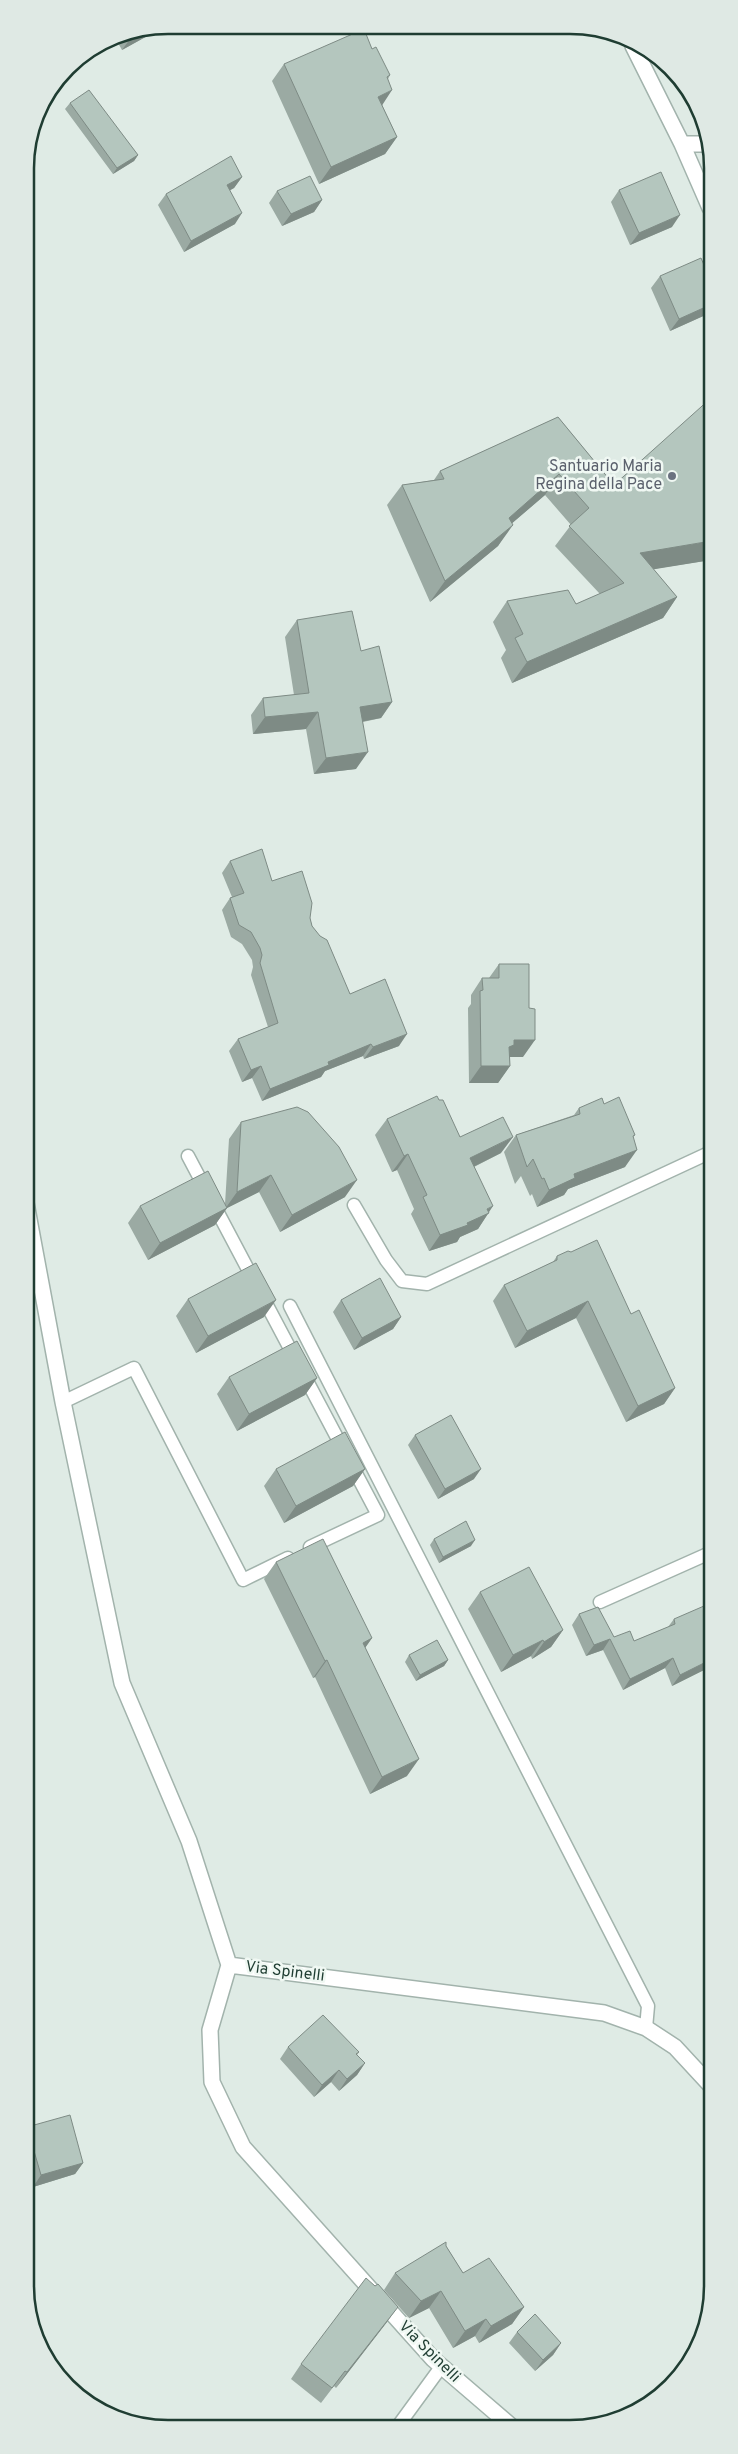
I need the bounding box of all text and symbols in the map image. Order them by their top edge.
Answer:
place label: Santuario Maria Regina della Pace [535,457,662,495]
marker: Santuario Maria Regina della Pace [666,470,678,482]
street label: Via Spinelli [244,1957,326,1987]
street label: Via Spinelli [394,2317,464,2387]

